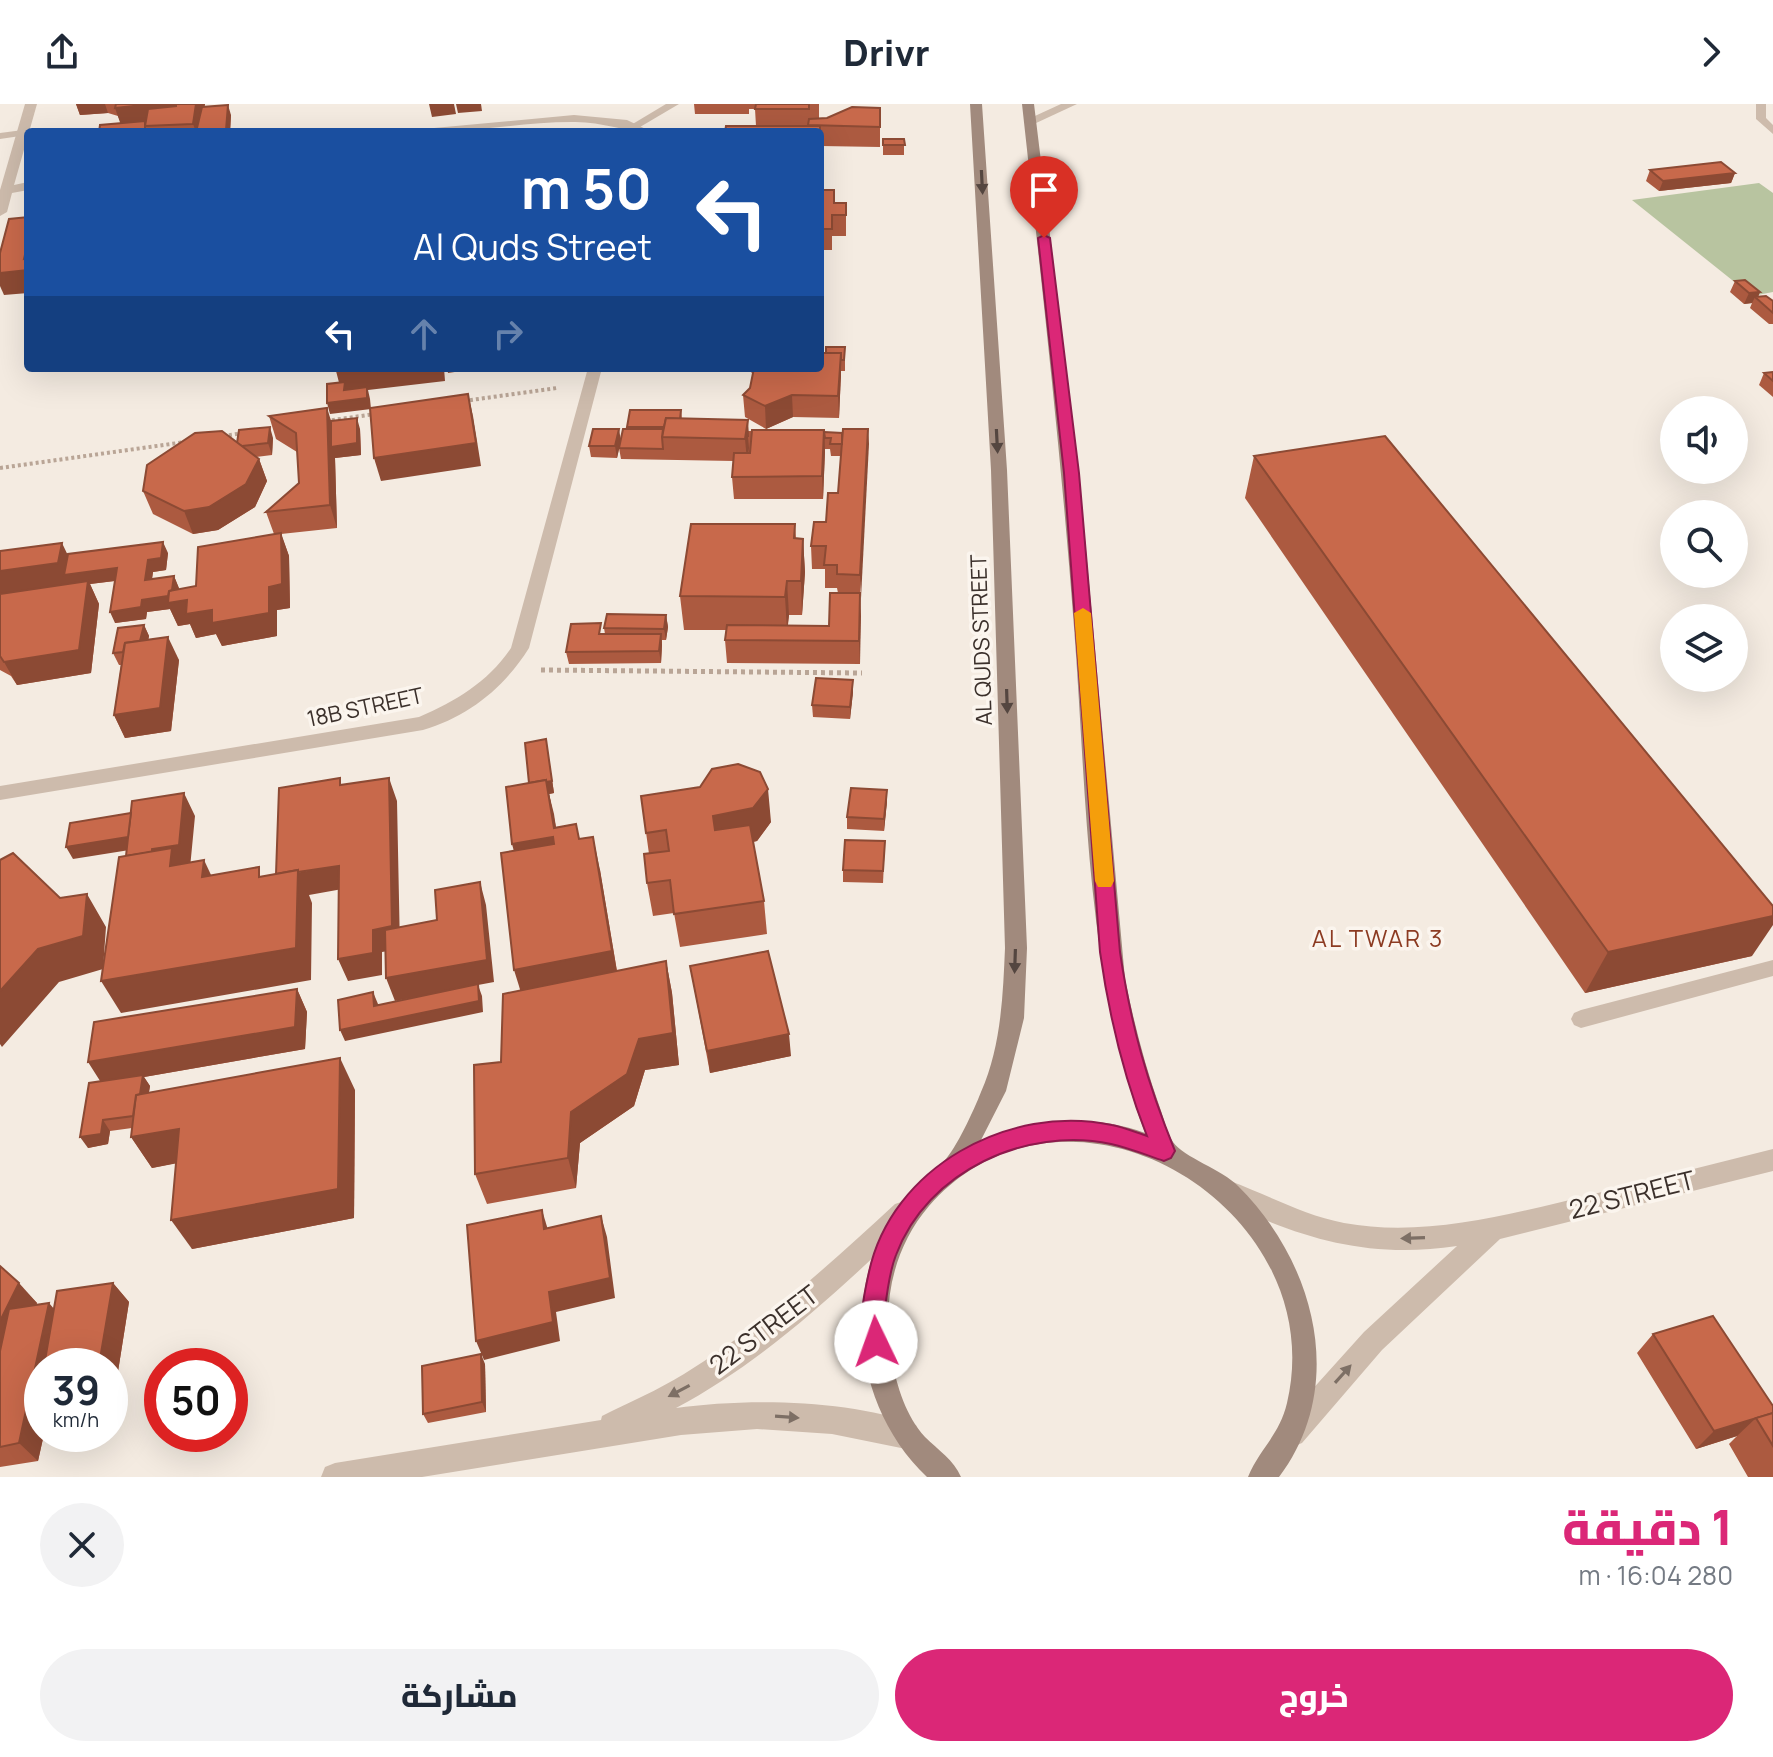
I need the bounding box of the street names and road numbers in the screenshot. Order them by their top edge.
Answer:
street label: AL QUDS STREET [963,554,999,726]
street label: 18B STREET [304,680,426,734]
street label: 22 STREET [1565,1161,1699,1227]
street label: 22 STREET [701,1276,826,1382]

